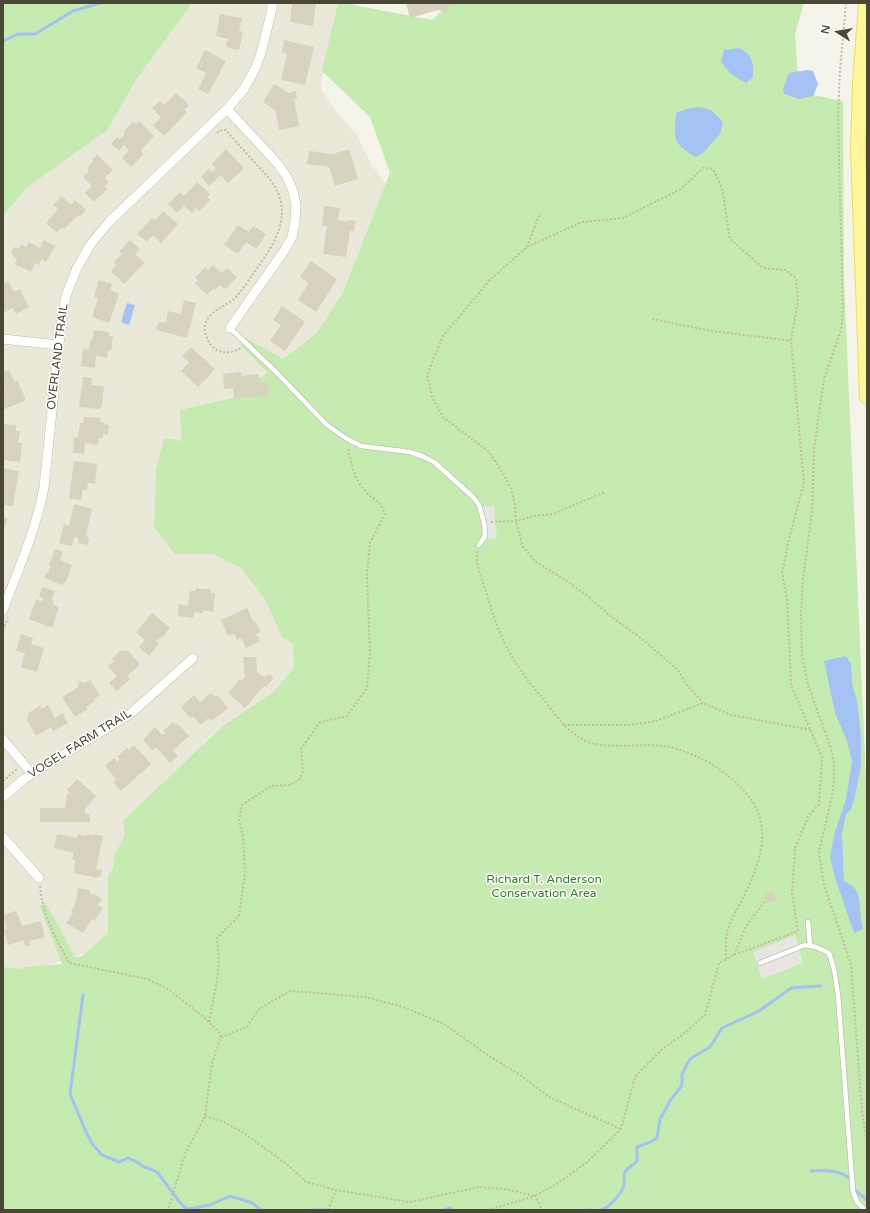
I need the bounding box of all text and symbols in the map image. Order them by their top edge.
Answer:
north arrow [818,12,858,52]
text: N [818,24,833,35]
street label: OVERLAND TRAIL [44,303,72,411]
street label: VOGEL FARM TRAIL [26,706,134,782]
park label: Richard T. Anderson Conservation Area [486,873,602,901]

